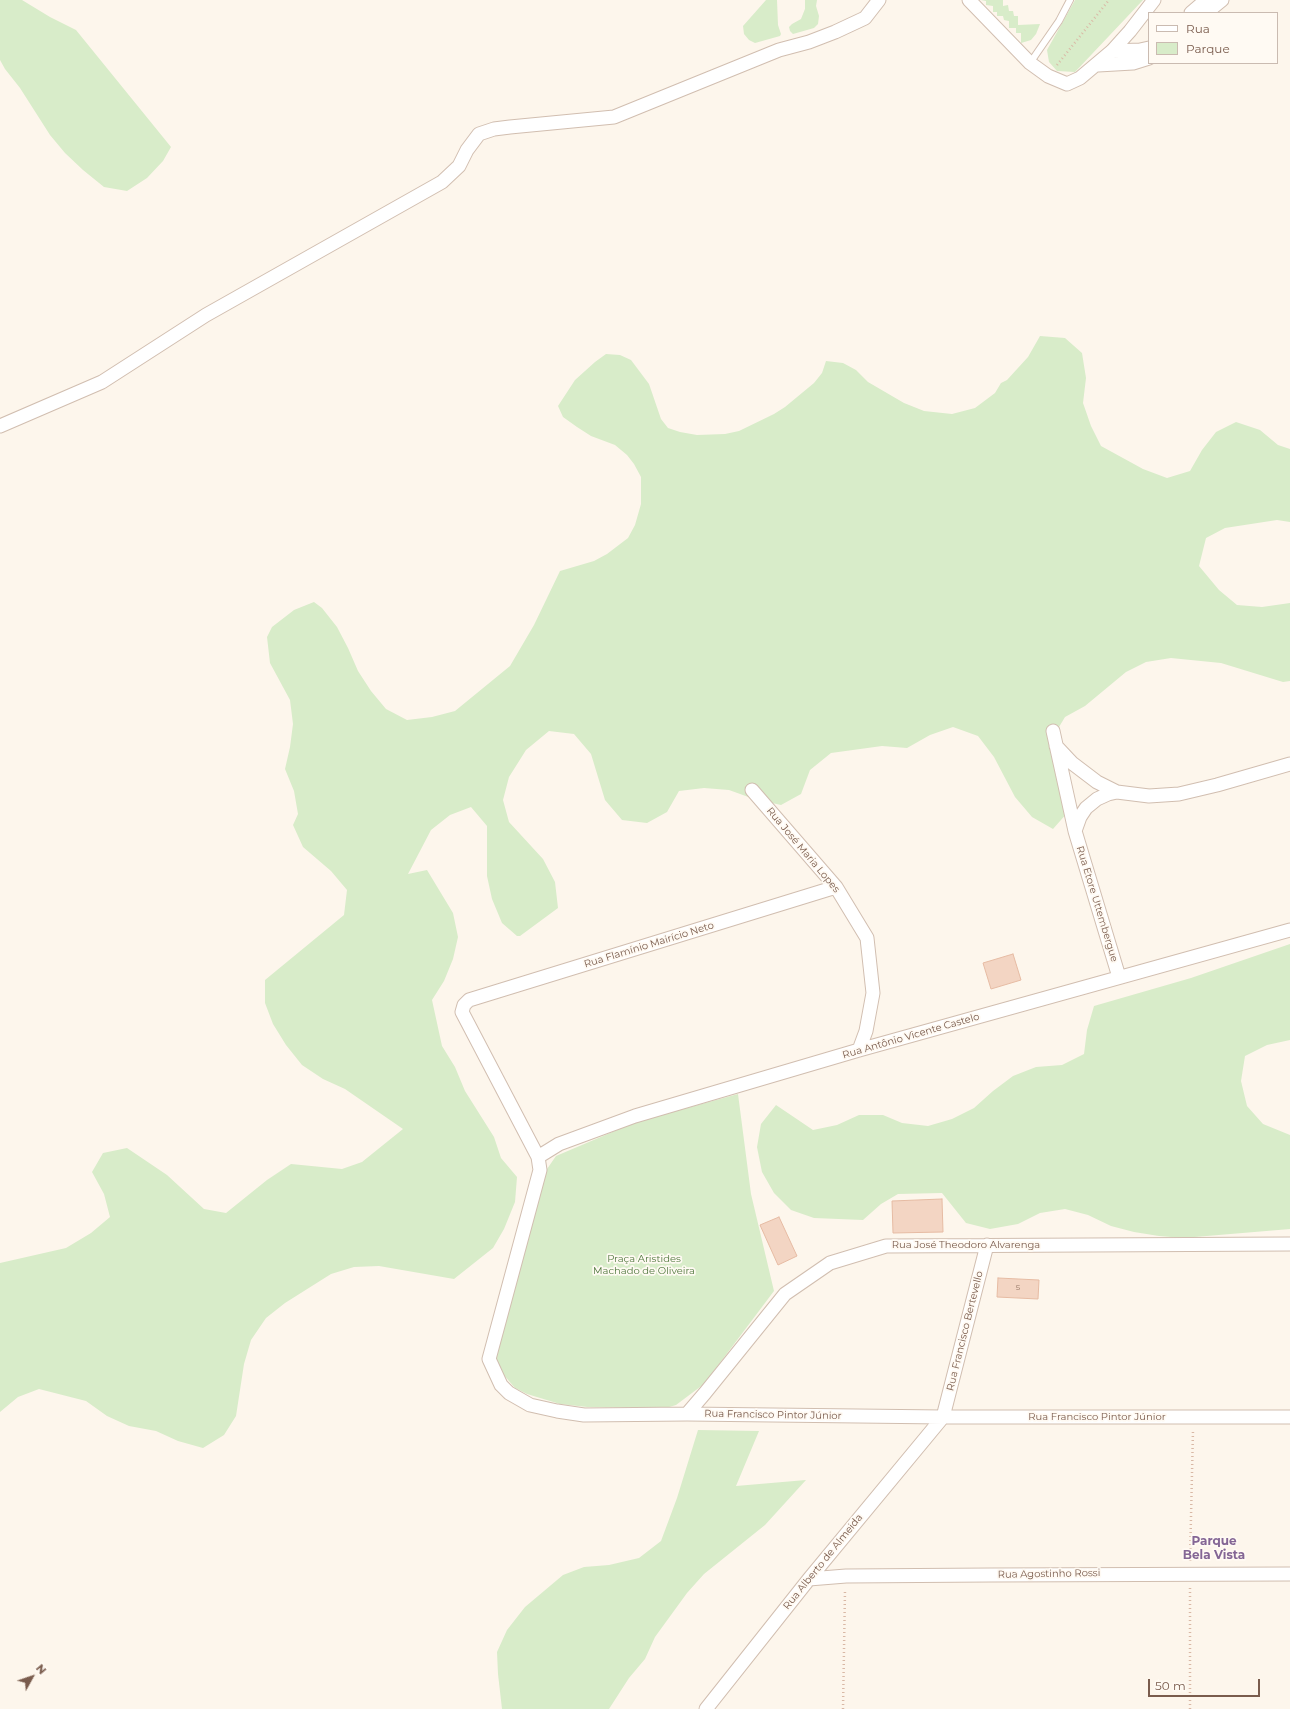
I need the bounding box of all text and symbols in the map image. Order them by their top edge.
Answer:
legend [1148,12,1278,64]
text: Rua [1186,21,1210,36]
text: Parque [1186,41,1230,56]
street label: Rua José Maria Lopes [764,805,842,895]
street label: Rua Etore Uttembergue [1074,845,1120,963]
street label: Rua Flamínio Mairício Neto [583,919,715,971]
street label: Rua Antônio Vicente Castelo [841,1011,981,1061]
street label: Rua José Theodoro Alvarenga [892,1239,1040,1251]
park label: Praça Aristides Machado de Oliveira [593,1253,695,1276]
street label: Rua Francisco Bertevello [944,1270,986,1392]
house number: 5 [1016,1283,1020,1293]
street label: Rua Francisco Pintor Júnior [704,1408,842,1422]
street label: Rua Francisco Pintor Júnior [1028,1411,1166,1423]
street label: Rua Alberto de Almeida [781,1512,865,1612]
district label: Parque Bela Vista [1183,1534,1245,1562]
street label: Rua Agostinho Rossi [998,1567,1100,1581]
north arrow [12,1657,52,1697]
text: N [33,1661,49,1677]
scale bar [1150,1671,1262,1697]
text: 50 m [1155,1678,1186,1693]

